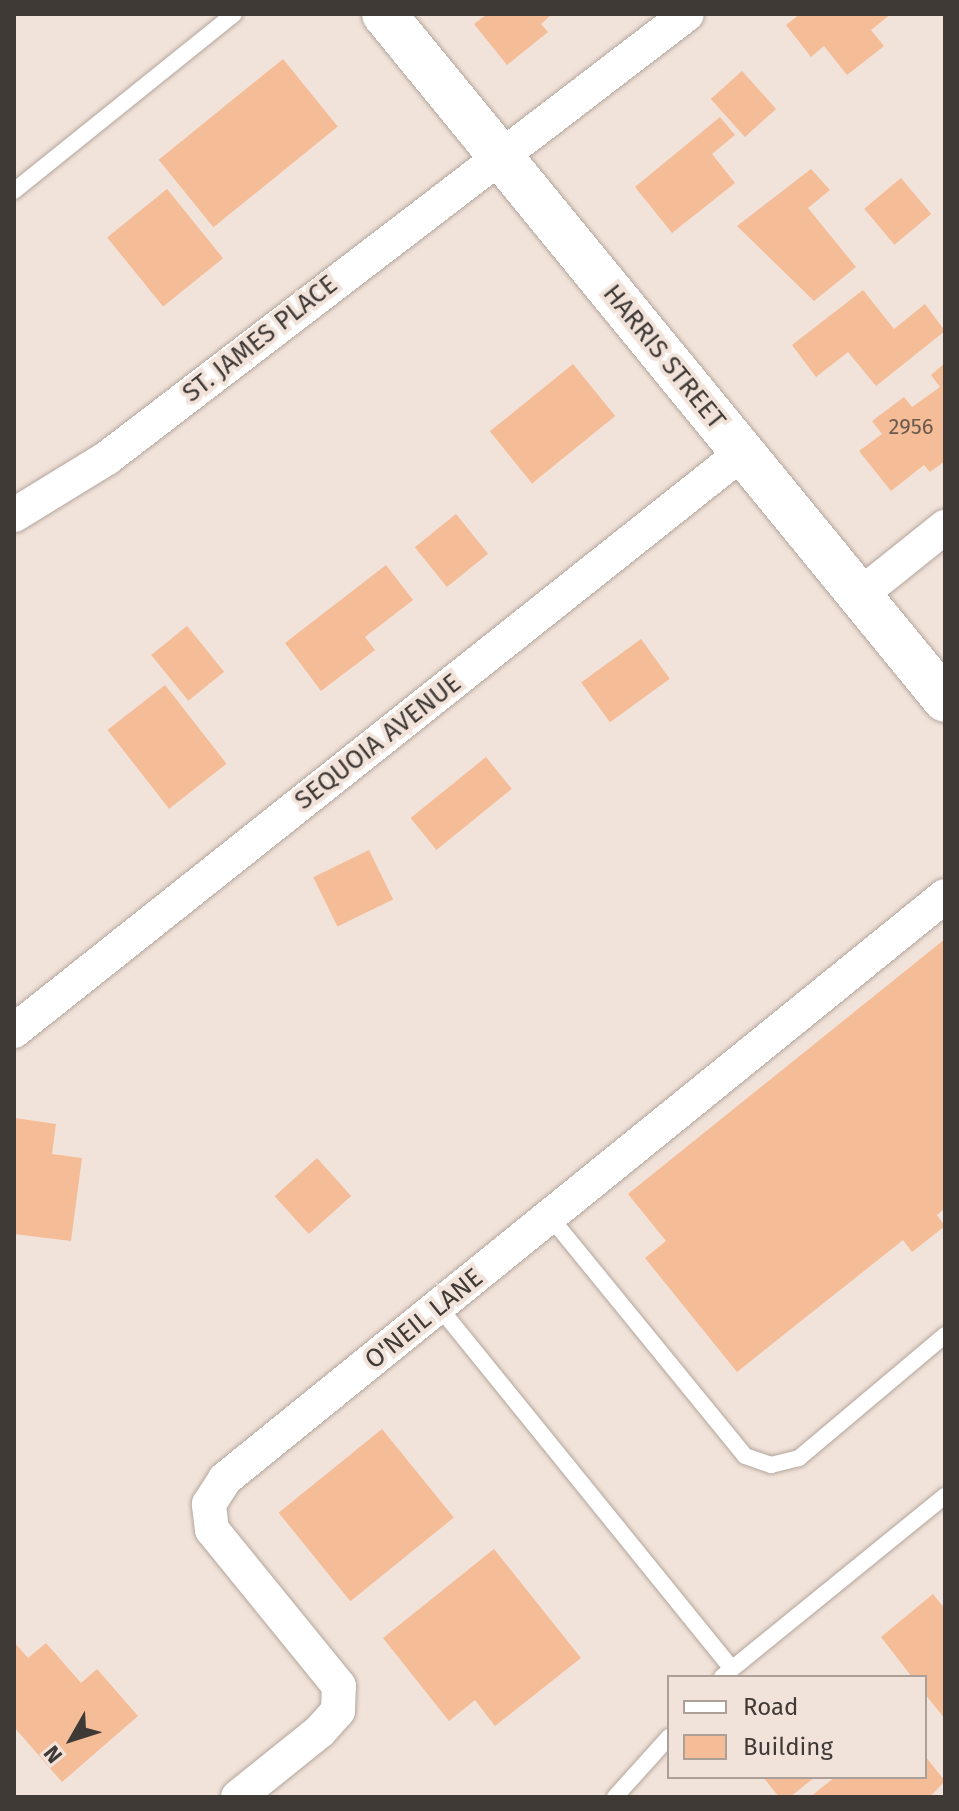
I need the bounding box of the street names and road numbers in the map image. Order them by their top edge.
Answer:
street label: ST. JAMES PLACE [177,269,343,409]
street label: HARRIS STREET [596,278,732,436]
street label: SEQUOIA AVENUE [289,667,467,817]
street label: O'NEIL LANE [359,1262,489,1376]

